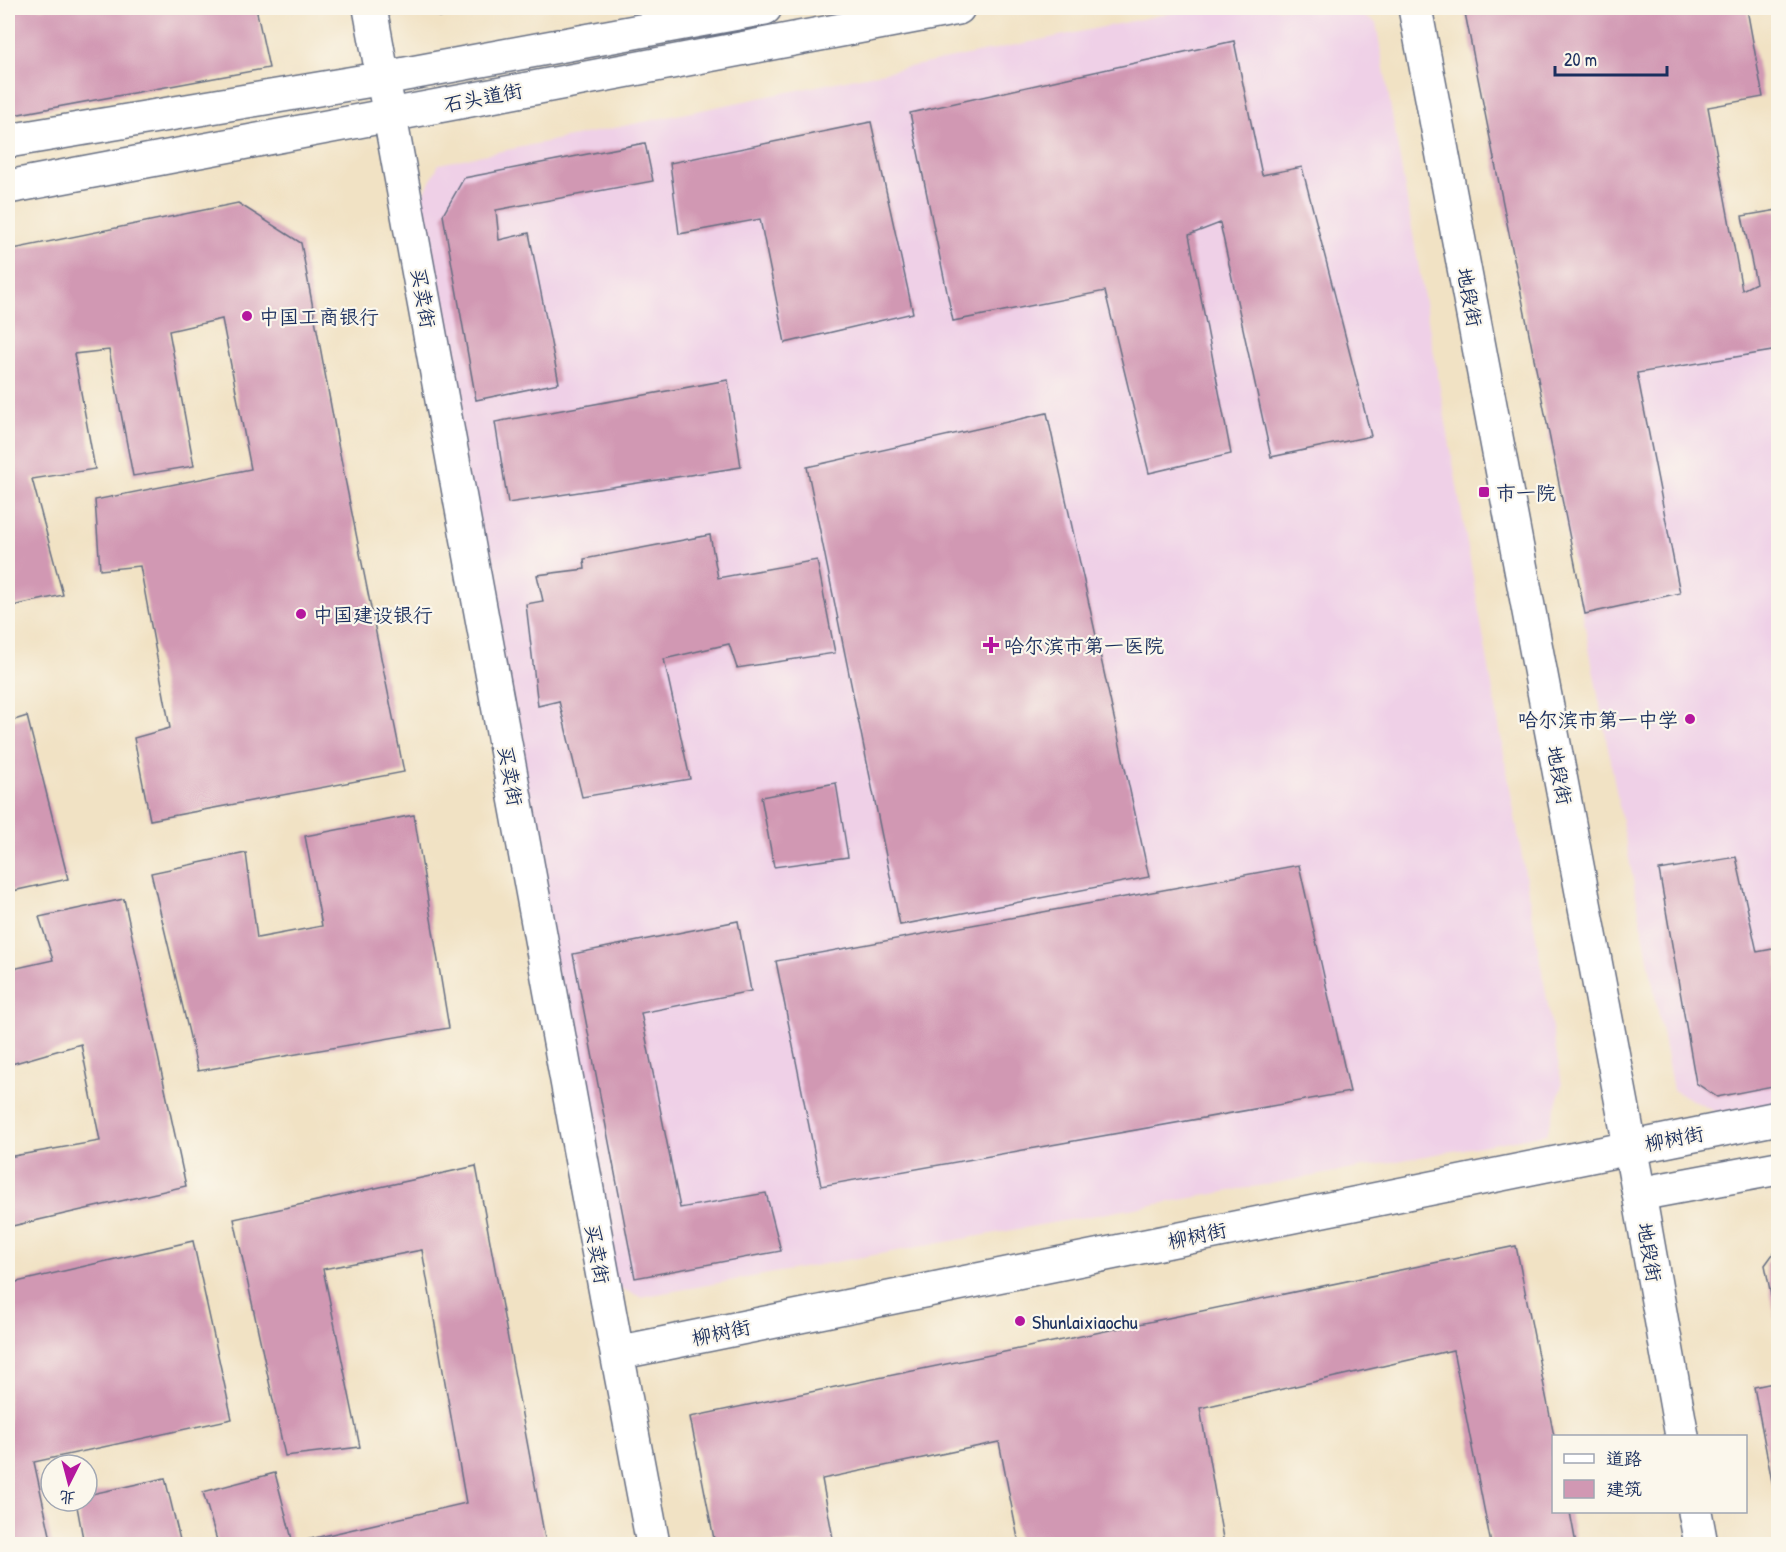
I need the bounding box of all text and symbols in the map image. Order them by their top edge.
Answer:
scale bar [1555,39,1668,77]
text: 20 m [1564,47,1597,72]
street label: 石头道街 [441,76,525,118]
street label: 地段街 [1451,265,1489,329]
street label: 买卖街 [405,266,443,330]
place label: 中国工商银行 [259,303,379,330]
marker: 中国工商银行 [240,309,254,323]
place label: 市一院 [1496,479,1556,506]
marker: 市一院 [1477,485,1491,499]
place label: 中国建设银行 [313,601,433,628]
marker: 中国建设银行 [294,607,308,621]
place label: 哈尔滨市第一医院 [1004,632,1164,659]
marker: 哈尔滨市第一医院 [982,636,1000,654]
place label: 哈尔滨市第一中学 [1518,706,1678,733]
marker: 哈尔滨市第一中学 [1683,712,1697,726]
street label: 地段街 [1541,743,1579,807]
street label: 买卖街 [492,744,530,808]
street label: 柳树街 [1642,1119,1706,1157]
street label: 柳树街 [1165,1216,1229,1254]
street label: 地段街 [1631,1220,1669,1284]
street label: 买卖街 [579,1222,617,1286]
place label: Shunlaixiaochu [1032,1308,1138,1335]
street label: 柳树街 [689,1313,753,1351]
marker: Shunlaixiaochu [1013,1314,1027,1328]
legend [1552,1435,1747,1513]
text: 道路 [1606,1446,1642,1471]
north arrow [39,1453,99,1513]
text: 建筑 [1606,1476,1642,1501]
text: 北 [58,1486,77,1510]

